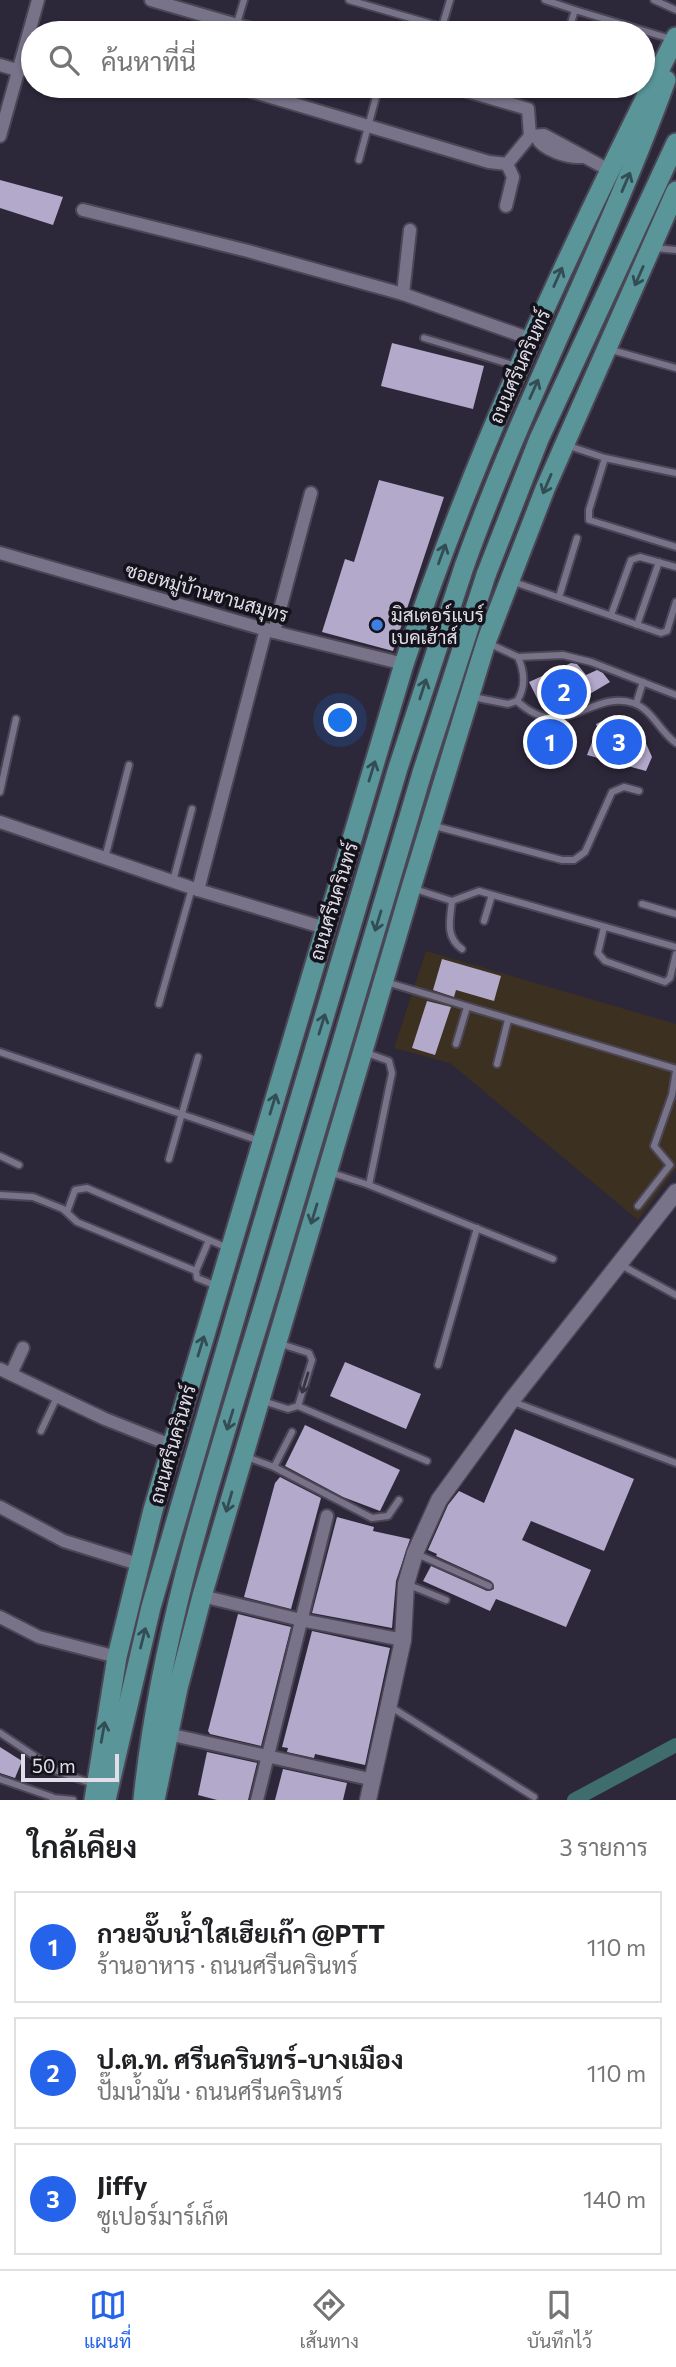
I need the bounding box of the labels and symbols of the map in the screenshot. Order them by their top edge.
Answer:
one-way arrow [621,171,634,193]
one-way arrow [632,265,645,286]
one-way arrow [552,267,565,288]
street label: ถนนศรีนครินทร์ [484,305,554,427]
one-way arrow [528,379,541,401]
one-way arrow [540,473,553,494]
one-way arrow [437,544,449,566]
street label: ซอยหมู่บ้านชานสมุทร [122,558,291,629]
place label: มิสเตอร์แบร์ เบคเฮ้าส์ [391,603,484,648]
marker: มิสเตอร์แบร์ เบคเฮ้าส์ [369,617,385,633]
pin: 2 [541,666,587,718]
one-way arrow [418,678,430,700]
your location [323,703,357,737]
pin: 1 [527,716,573,768]
pin: 3 [596,716,642,768]
one-way arrow [367,760,380,782]
street label: ถนนศรีนครินทร์ [304,839,362,963]
one-way arrow [371,910,384,932]
one-way arrow [317,1013,330,1035]
one-way arrow [267,1094,280,1116]
one-way arrow [307,1202,320,1224]
one-way arrow [195,1335,208,1357]
one-way arrow [298,1371,311,1393]
street label: ถนนศรีนครินทร์ [144,1382,200,1506]
one-way arrow [222,1409,235,1431]
one-way arrow [221,1491,234,1513]
one-way arrow [137,1627,150,1650]
one-way arrow [97,1721,110,1744]
scale bar [21,1751,119,1783]

